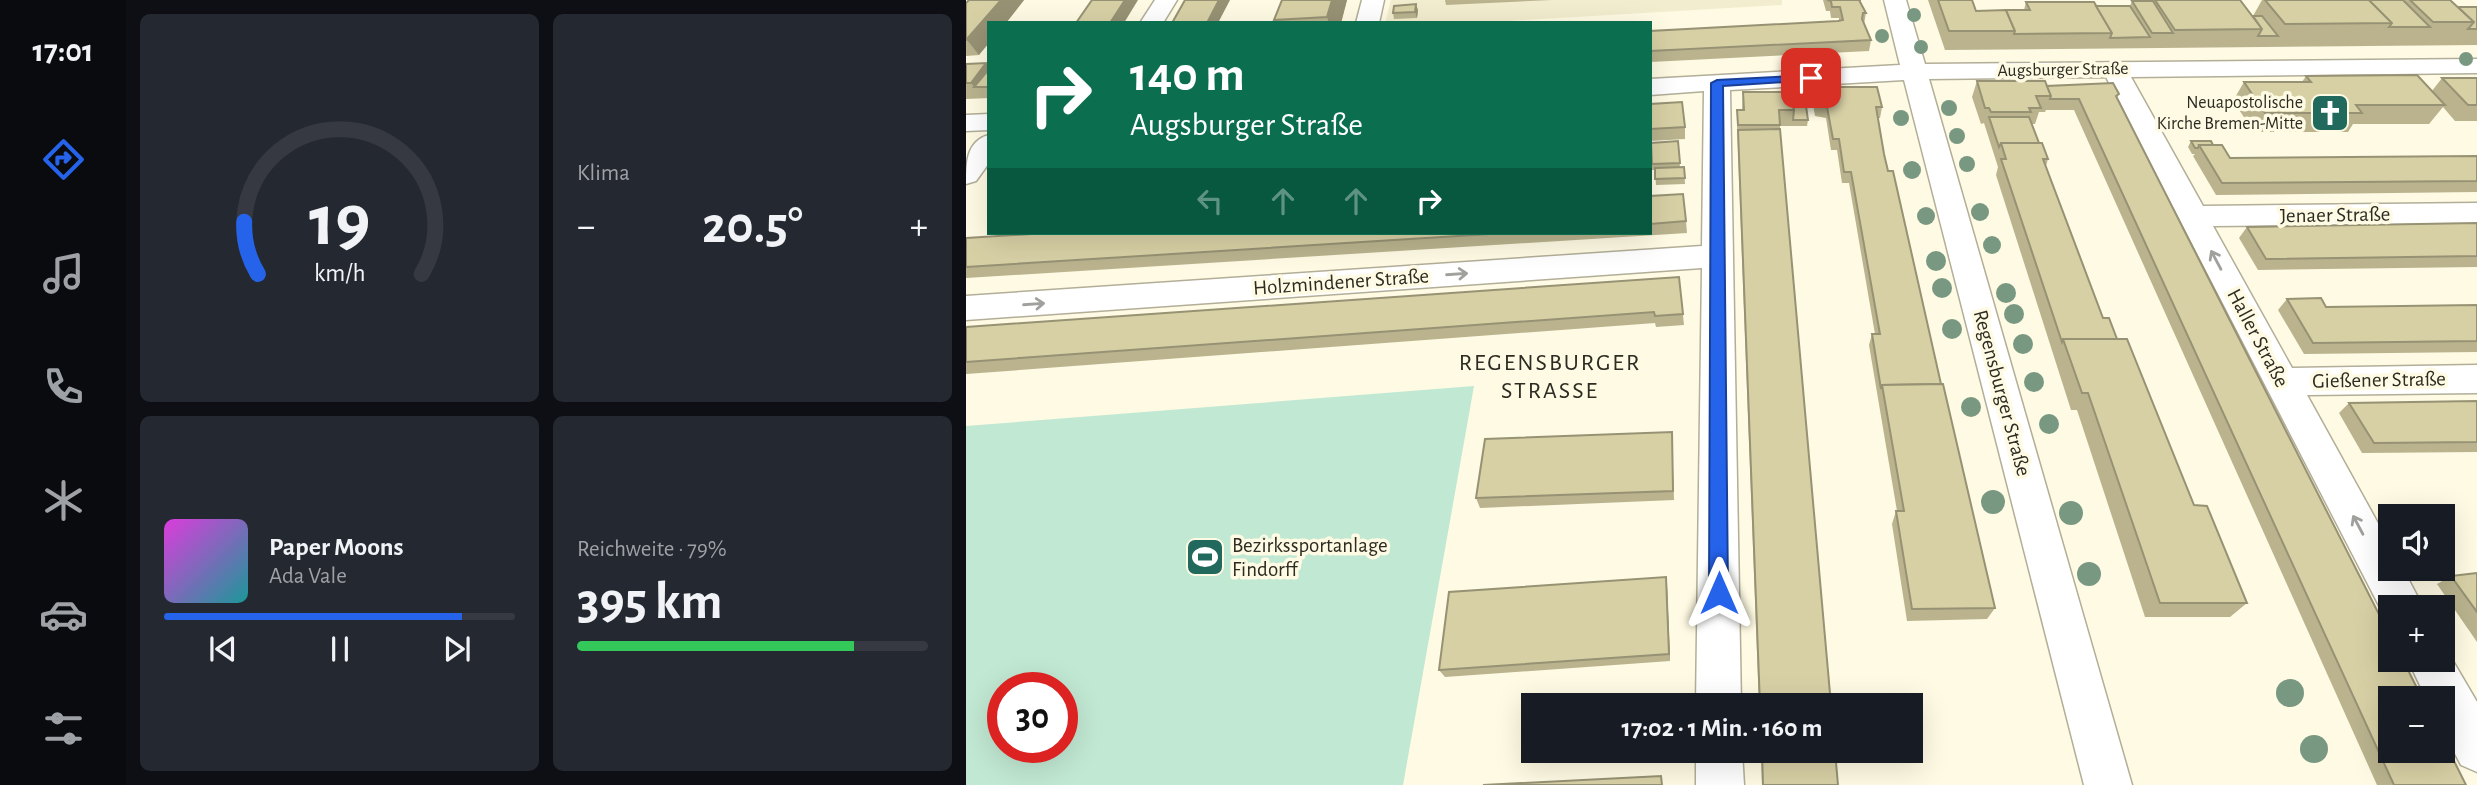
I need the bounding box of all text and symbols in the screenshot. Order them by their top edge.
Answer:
text: 17:01 [33,35,93,67]
pin [1781,48,1841,108]
icon: right [1015,49,1106,140]
text: 140 m [1130,51,1245,100]
icon: arrive [1792,59,1830,97]
street label: Augsburger Straße [1997,60,2129,80]
church icon: Neuapostolische Kirche Bremen-Mitte [2309,92,2351,134]
place label: Neuapostolische Kirche Bremen-Mitte [2157,94,2303,133]
text: Augsburger Straße [1130,109,1363,141]
icon: directions [39,135,88,184]
text: Klima [577,162,630,185]
icon: left [1191,182,1229,220]
icon: ahead [1264,182,1302,220]
icon: ahead [1337,182,1375,220]
icon: right [1410,182,1448,220]
text: 19 [309,186,370,259]
text: 20.5° [702,200,803,252]
street label: Jenaer Straße [2280,204,2390,226]
text: − [577,208,595,246]
text: + [910,208,928,246]
icon: music [39,249,88,298]
one-way arrow [2209,250,2222,271]
text: km/h [314,261,365,286]
street label: Holzmindener Straße [1252,265,1430,299]
one-way arrow [1445,267,1467,280]
street label: Haller Straße [2223,285,2293,391]
one-way arrow [1022,297,1045,310]
street label: Regensburger Straße [1970,308,2034,478]
district label: REGENSBURGER STRASSE [1459,351,1641,403]
icon: phone [39,362,88,411]
street label: Gießener Straße [2312,368,2446,392]
icon: climate [39,476,88,525]
map controls [2378,504,2455,763]
button: sound [2378,504,2455,581]
one-way arrow [2351,516,2365,536]
text: Paper Moons [269,534,404,560]
place label: Bezirkssportanlage Findorff [1232,535,1388,580]
sports icon: Bezirkssportanlage Findorff [1184,536,1226,578]
text: Reichweite · 79% [577,538,727,561]
position arrow [1682,556,1756,630]
text: Ada Vale [269,565,347,588]
text: 395 km [577,576,723,628]
icon: car [39,590,88,639]
button: + [2378,595,2455,672]
icon: previous [204,630,242,668]
icon: pause [321,630,359,668]
icon: next [438,630,476,668]
speed limit sign: 30 [987,672,1078,763]
button: − [2378,686,2455,763]
icon: filters [39,704,88,753]
text: 17:02 · 1 Min. · 160 m [1622,715,1822,741]

